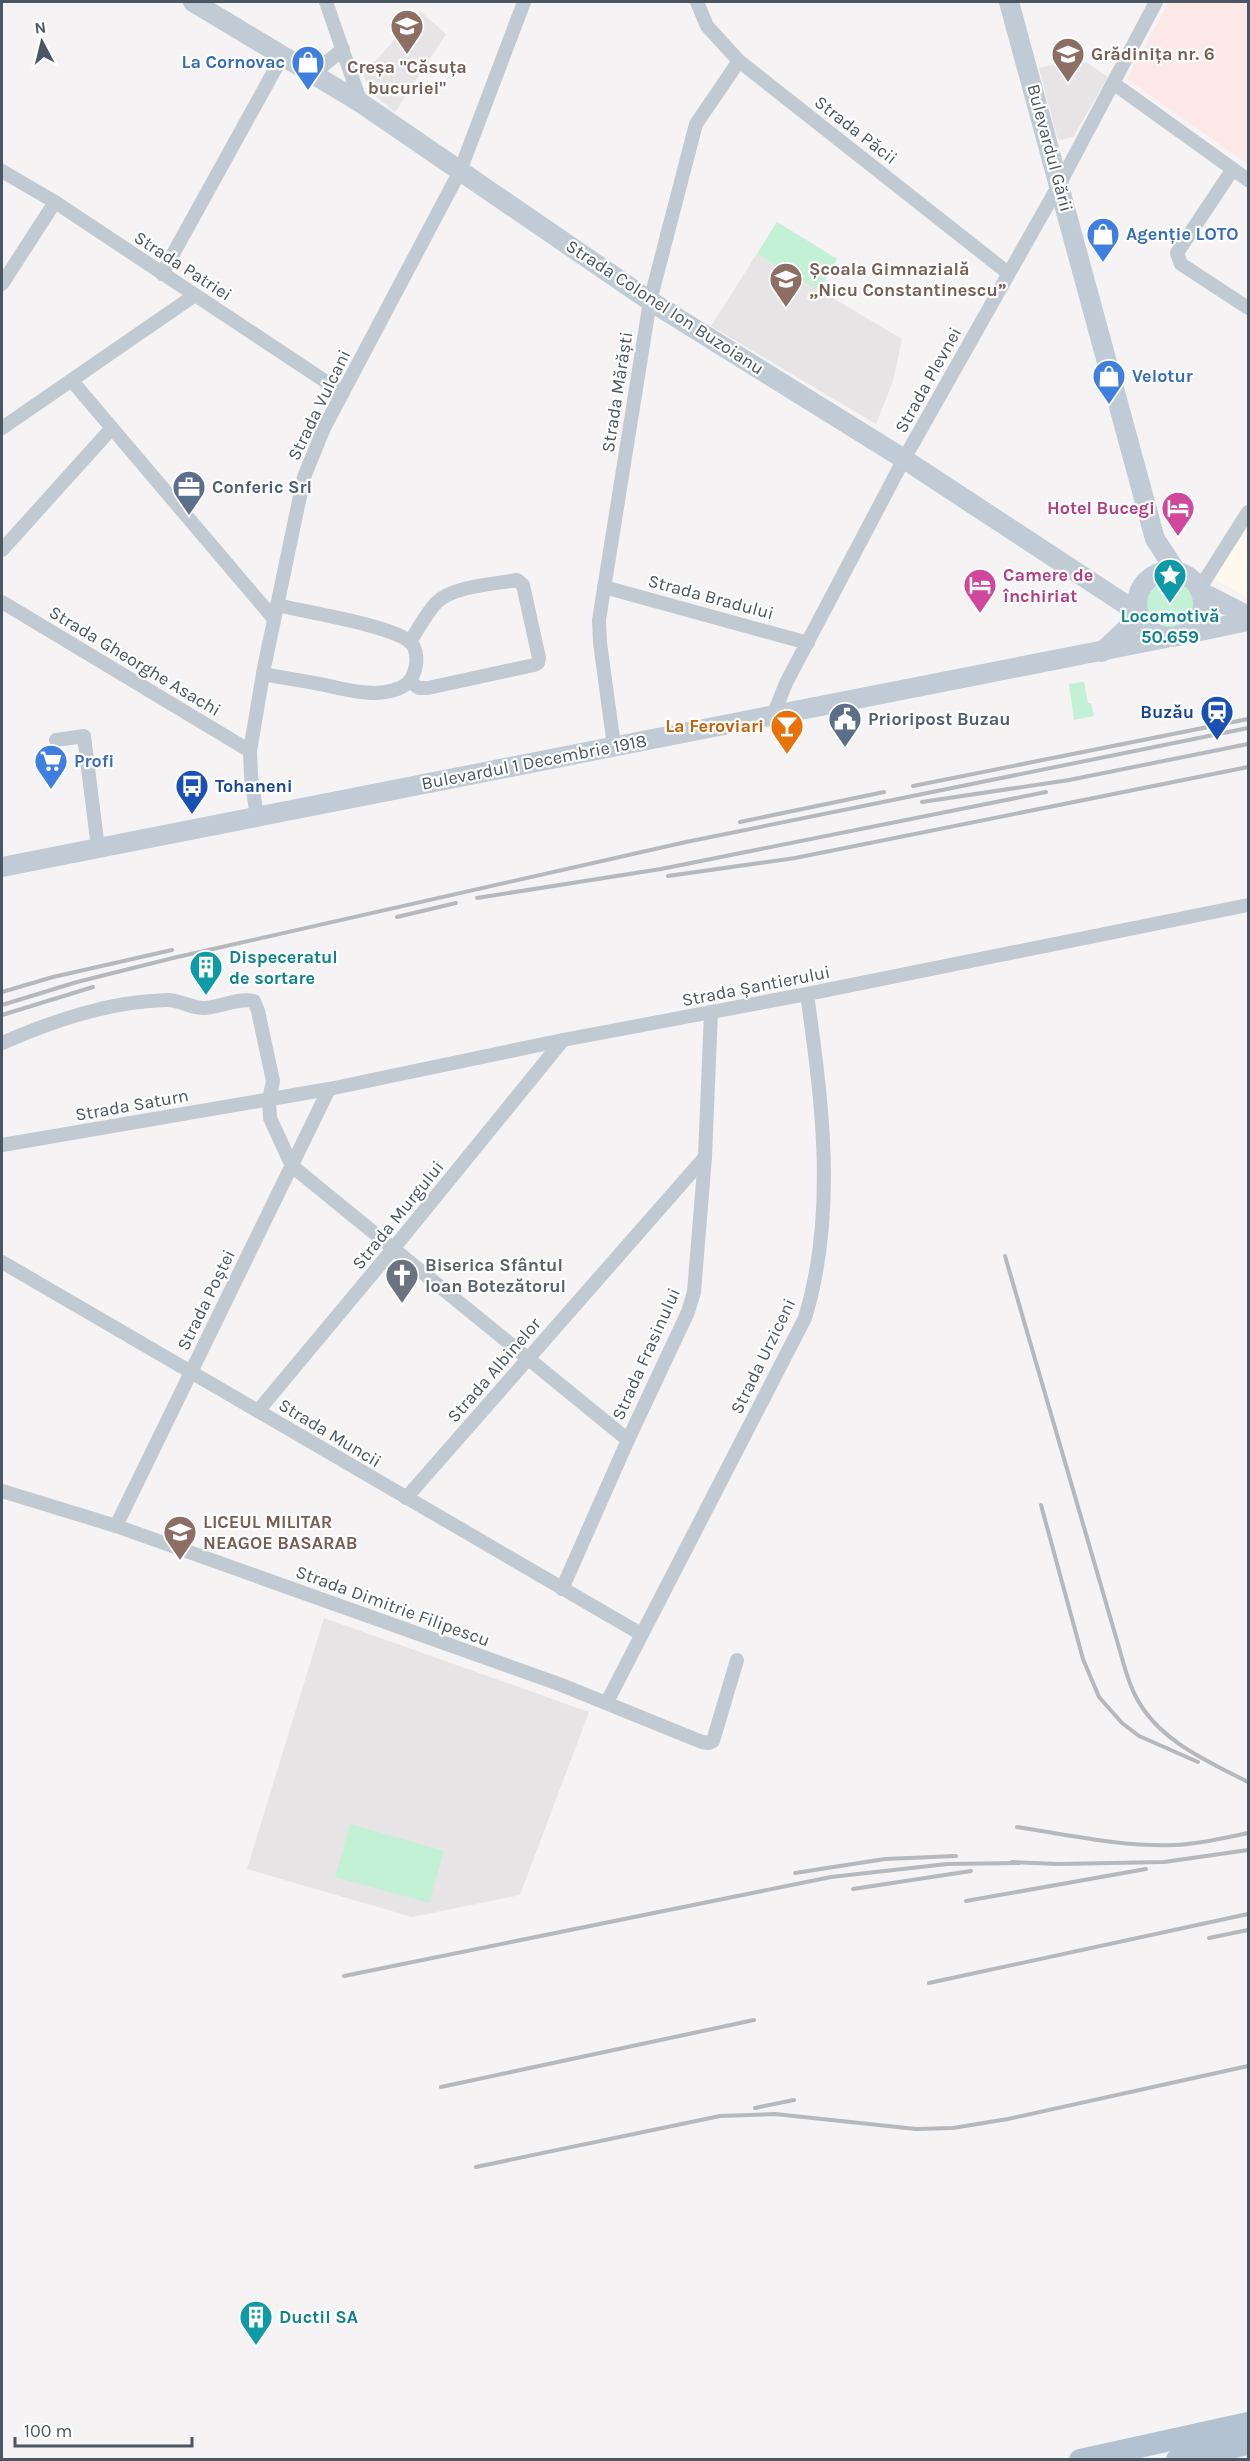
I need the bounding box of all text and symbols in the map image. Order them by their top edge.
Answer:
school or university icon: Creșa "Căsuța bucuriei" [389,8,425,55]
north arrow [12,12,72,72]
text: N [33,17,47,38]
school or university icon: Grădinița nr. 6 [1050,36,1086,83]
place label: Grădinița nr. 6 [1091,43,1215,65]
shop icon: La Cornovac [290,44,326,91]
place label: La Cornovac [182,51,285,73]
place label: Creșa "Căsuța bucuriei" [347,56,467,99]
street label: Bulevardul Gării [1022,82,1078,214]
street label: Strada Păcii [810,91,902,169]
shop icon: Agenție LOTO [1085,216,1121,263]
place label: Agenție LOTO [1126,223,1239,245]
street label: Strada Patriei [130,226,236,306]
street label: Strada Colonel Ion Buzoianu [562,235,768,379]
place label: Școala Gimnazială „Nicu Constantinescu” [809,258,1006,301]
school or university icon: Școala Gimnazială „Nicu Constantinescu” [768,261,804,308]
street label: Strada Plevnei [890,323,966,437]
street label: Strada Mărăști [597,330,637,454]
street label: Strada Vulcani [283,346,355,464]
shop icon: Velotur [1091,358,1127,405]
place label: Velotur [1132,365,1193,387]
office icon: Conferic Srl [171,469,207,516]
place label: Conferic Srl [212,476,312,498]
hotel icon: Hotel Bucegi [1160,490,1196,537]
place label: Hotel Bucegi [1047,497,1155,519]
place icon: Locomotivă 50.659 [1152,557,1188,604]
place label: Camere de închiriat [1002,564,1093,607]
hotel icon: Camere de închiriat [962,567,998,614]
street label: Strada Bradului [646,570,776,624]
street label: Strada Gheorghe Asachi [45,601,225,721]
place label: Locomotivă 50.659 [1121,605,1219,648]
station icon: Buzău [1199,694,1235,741]
public building icon: Prioripost Buzau [827,701,863,748]
place label: Buzău [1140,701,1194,723]
bar icon: La Feroviari [769,708,805,755]
place label: Prioripost Buzau [868,708,1011,730]
place label: La Feroviari [665,715,764,737]
street label: Bulevardul 1 Decembrie 1918 [420,729,648,795]
supermarket icon: Profi [33,743,69,790]
place label: Profi [74,750,114,772]
bus stop icon: Tohaneni [174,768,210,815]
place label: Tohaneni [215,775,293,797]
place label: Dispeceratul de sortare [229,946,338,989]
building icon: Dispeceratul de sortare [188,949,224,996]
street label: Strada Șantierului [680,961,832,1011]
street label: Strada Saturn [74,1084,190,1126]
street label: Strada Murgului [347,1156,449,1274]
street label: Strada Poștei [172,1246,240,1354]
place label: Biserica Sfântul Ioan Botezătorul [425,1254,566,1297]
church icon: Biserica Sfântul Ioan Botezătorul [384,1257,420,1304]
street label: Strada Frasinului [607,1284,685,1424]
street label: Strada Urziceni [726,1295,800,1417]
street label: Strada Albinelor [442,1313,546,1427]
street label: Strada Muncii [275,1394,385,1472]
place label: LICEUL MILITAR NEAGOE BASARAB [203,1511,357,1554]
school or university icon: LICEUL MILITAR NEAGOE BASARAB [162,1514,198,1561]
street label: Strada Dimitrie Filipescu [293,1561,493,1651]
building icon: Ductil SA [238,2299,274,2346]
place label: Ductil SA [279,2306,358,2328]
scale bar [15,2410,192,2448]
text: 100 m [24,2420,72,2442]

